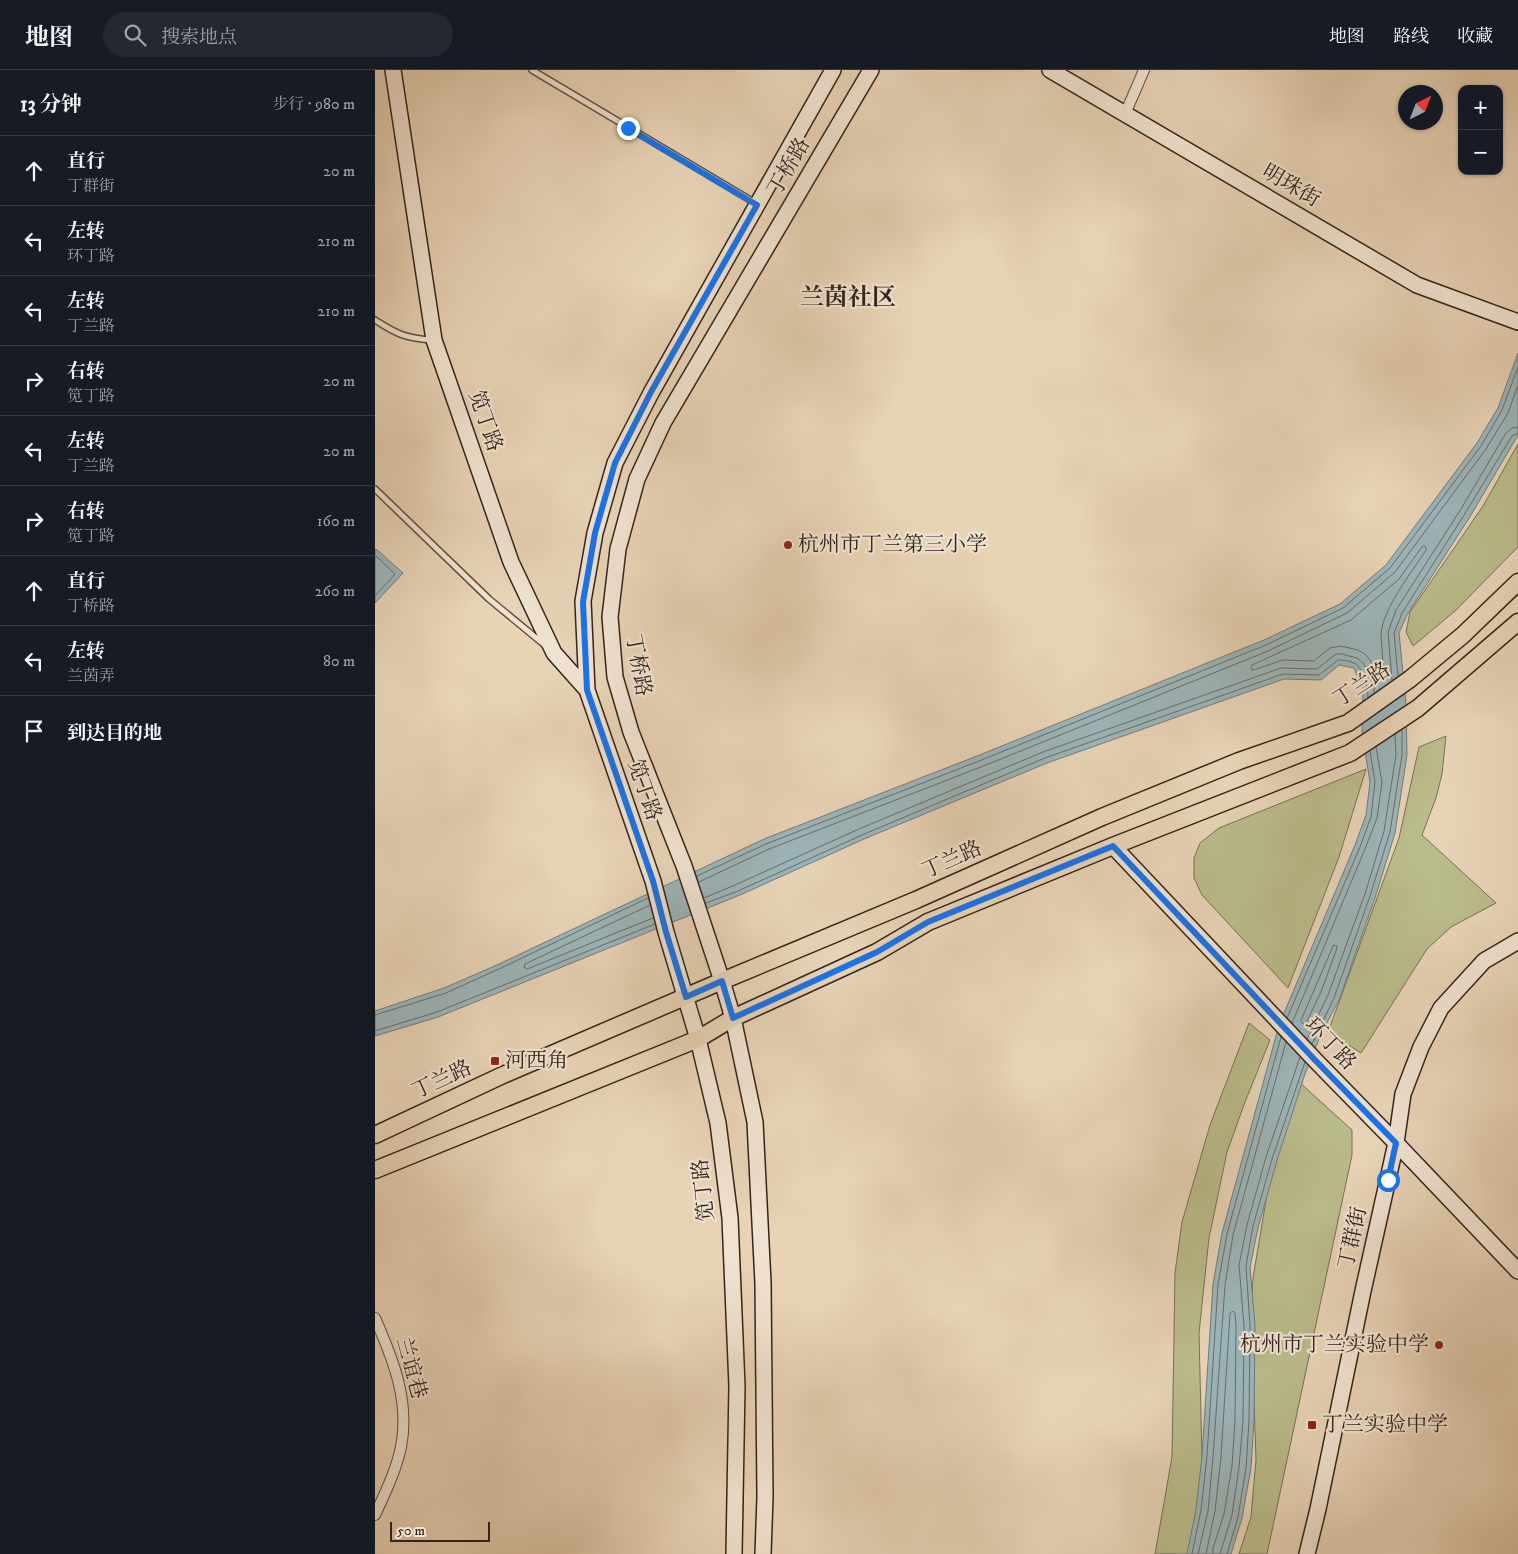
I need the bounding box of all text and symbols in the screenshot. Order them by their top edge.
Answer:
search box [103,12,453,57]
icon: search [121,21,149,49]
text: 地图 [25,23,73,53]
text: 搜索地点 [161,26,237,49]
text: 地图 [1329,26,1365,48]
text: 路线 [1393,26,1429,48]
text: 收藏 [1457,26,1493,48]
north arrow [1398,85,1443,130]
map controls [1458,85,1503,175]
button: + [1458,85,1503,130]
text: 13 分钟 [20,92,82,118]
text: 步行 · 980 m [272,94,355,114]
route end [617,117,640,140]
button: − [1458,130,1503,175]
street label: 丁桥路 [762,133,816,201]
text: 直行 [67,150,105,173]
icon: ahead [20,157,48,185]
street label: 明珠街 [1257,159,1325,213]
text: 20 m [323,161,355,181]
text: 丁群街 [67,176,115,196]
text: 左转 [67,220,105,243]
icon: left [20,227,48,255]
text: 210 m [317,231,355,251]
text: 环丁路 [67,246,115,266]
district label: 兰茵社区 [800,283,896,313]
text: 左转 [67,290,105,313]
icon: left [20,297,48,325]
text: 210 m [317,301,355,321]
text: 丁兰路 [67,316,115,336]
text: 右转 [67,360,105,383]
icon: right [20,367,48,395]
text: 20 m [323,371,355,391]
text: 笕丁路 [67,386,115,406]
street label: 笕丁路 [462,387,508,455]
text: 左转 [67,430,105,453]
icon: left [20,437,48,465]
text: 20 m [323,441,355,461]
text: 丁兰路 [67,456,115,476]
text: 右转 [67,500,105,523]
icon: right [20,507,48,535]
text: 160 m [317,511,355,531]
text: 笕丁路 [67,526,115,546]
place label: 杭州市丁兰第三小学 [798,532,987,558]
marker: 杭州市丁兰第三小学 [782,539,794,551]
text: 直行 [67,570,105,593]
icon: ahead [20,577,48,605]
text: 260 m [315,581,355,601]
text: 丁桥路 [67,596,115,616]
street label: 丁桥路 [620,632,656,698]
text: 左转 [67,640,105,663]
icon: left [20,647,48,675]
text: 80 m [323,651,355,671]
street label: 丁兰路 [1329,657,1395,713]
text: 兰茵弄 [67,666,115,686]
icon: arrive [20,717,48,745]
text: 到达目的地 [67,722,162,745]
street label: 笕丁路 [621,756,667,824]
street label: 丁兰路 [918,835,986,885]
street label: 环丁路 [1299,1012,1361,1076]
place label: 河西角 [505,1048,568,1074]
street label: 丁兰路 [408,1055,476,1105]
marker: 河西角 [489,1055,501,1067]
street label: 笕丁路 [688,1157,720,1223]
route start [1377,1169,1400,1192]
street label: 丁群街 [1333,1204,1373,1272]
place label: 杭州市丁兰实验中学 [1240,1332,1429,1358]
street label: 兰谊巷 [390,1334,432,1402]
marker: 杭州市丁兰实验中学 [1433,1339,1445,1351]
place label: 丁兰实验中学 [1322,1412,1448,1438]
marker: 丁兰实验中学 [1306,1419,1318,1431]
scale bar [390,1519,490,1542]
text: 50 m [397,1522,425,1540]

